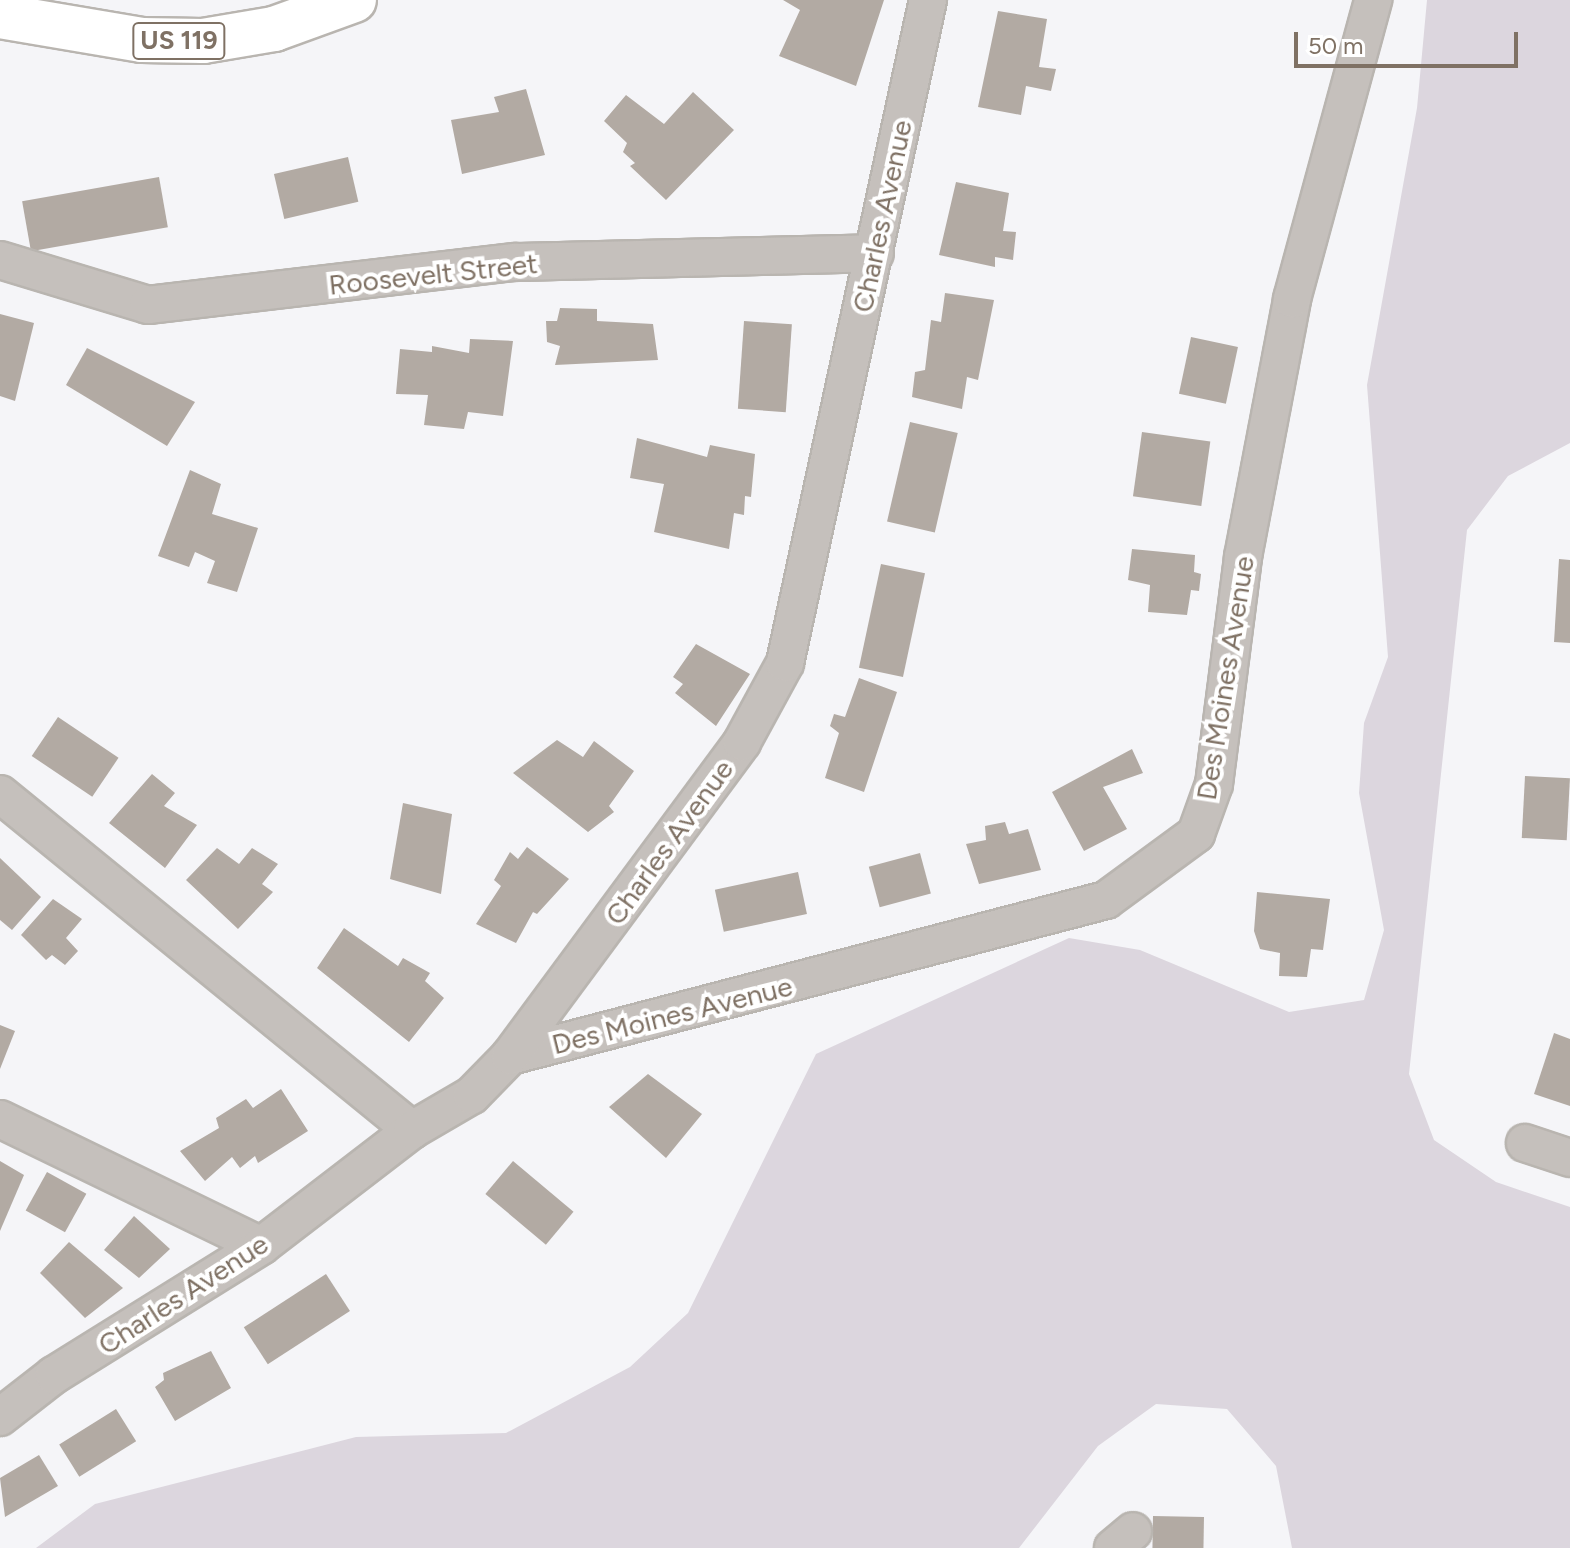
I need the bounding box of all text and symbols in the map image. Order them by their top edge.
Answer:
scale bar [1298,16,1522,66]
road number: US 119 [131,19,227,63]
text: 50 m [1308,31,1364,60]
street label: Charles Avenue [845,117,919,315]
street label: Roosevelt Street [327,246,539,302]
street label: Des Moines Avenue [1189,554,1261,802]
street label: Charles Avenue [598,753,740,931]
street label: Des Moines Avenue [548,969,796,1061]
street label: Charles Avenue [92,1227,274,1361]

